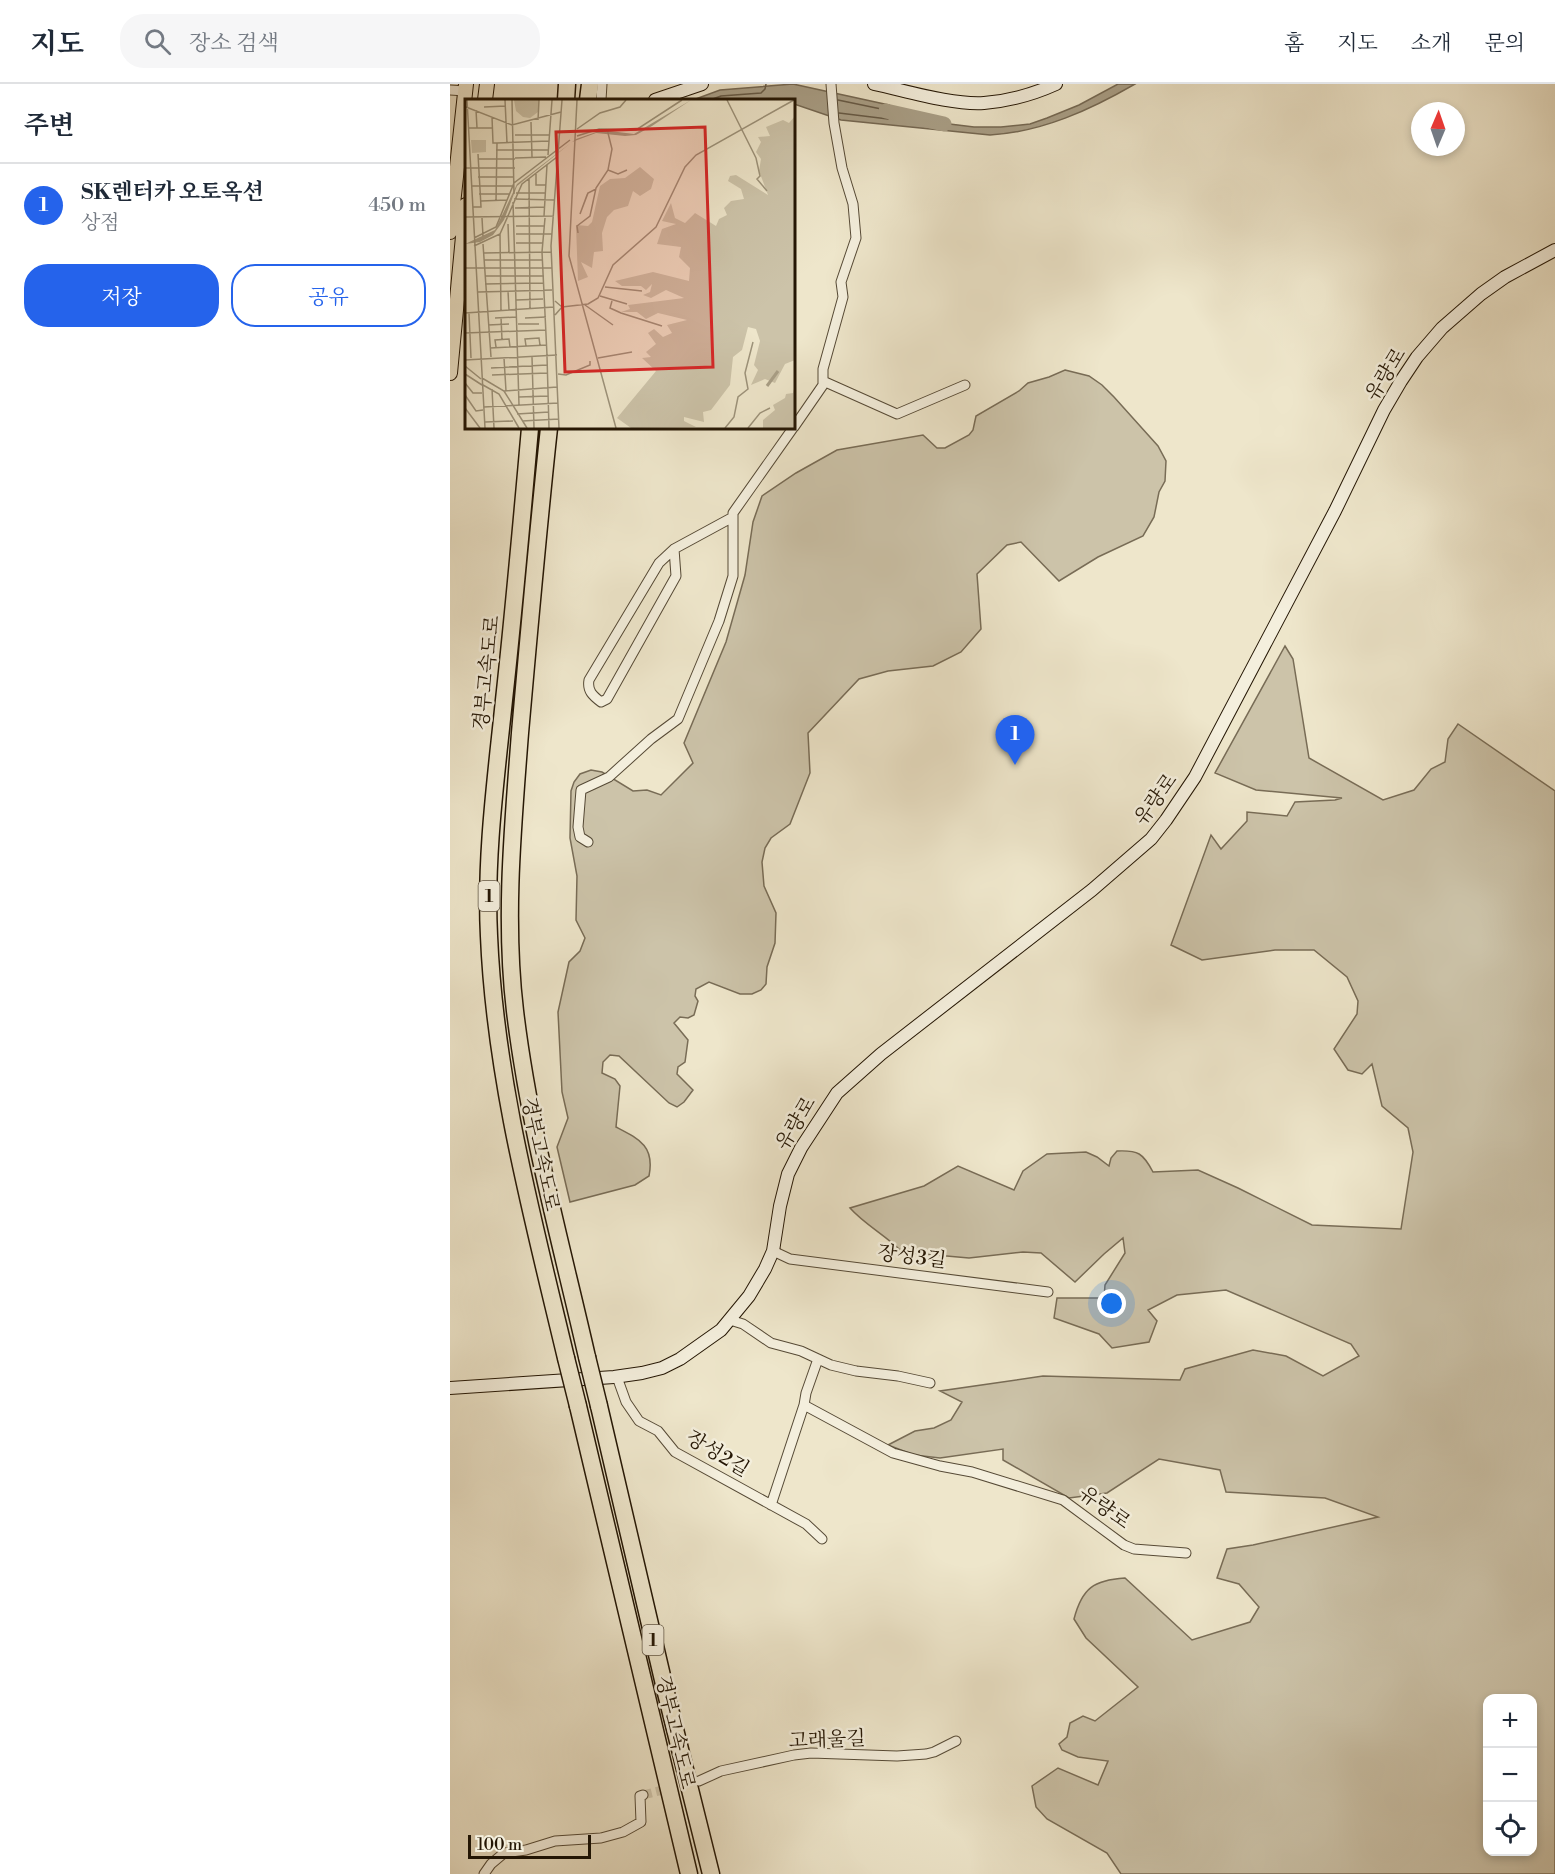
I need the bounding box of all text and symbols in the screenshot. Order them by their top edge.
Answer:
search box [120,14,540,68]
icon: search [141,25,174,58]
text: 지도 [30,27,84,62]
text: 장소 검색 [189,30,279,57]
text: 홈 [1284,31,1304,57]
text: 지도 [1337,31,1378,57]
text: 소개 [1411,31,1451,57]
text: 문의 [1484,31,1525,57]
inset map [465,99,795,429]
north arrow [1411,102,1465,156]
text: 주변 [24,110,74,142]
text: SK렌터카 오토옥션 [81,179,264,206]
text: 1 [39,193,48,218]
text: 450 m [368,193,426,218]
text: 상점 [81,211,120,236]
button: 저장 [24,264,219,327]
button: 공유 [231,264,426,327]
street label: 유량로 [1360,344,1412,406]
street label: 경부고속도로 [469,614,506,732]
pin: 1 [996,716,1034,765]
street label: 유량로 [1129,769,1183,831]
road number: 1 [478,881,500,911]
street label: 유량로 [771,1092,822,1155]
street label: 경부고속도로 [515,1095,564,1214]
street label: 장성3길 [876,1241,948,1274]
your location [1097,1289,1126,1318]
street label: 장성2길 [681,1426,753,1483]
street label: 유량로 [1073,1481,1135,1535]
road number: 1 [642,1625,664,1655]
street label: 경부고속도로 [649,1673,700,1792]
map controls [1483,1694,1537,1856]
button: + [1483,1694,1537,1748]
street label: 고래울길 [788,1727,866,1754]
button: − [1483,1748,1537,1802]
button: locate [1483,1802,1537,1856]
scale bar [468,1832,591,1860]
text: 100 m [477,1835,522,1855]

